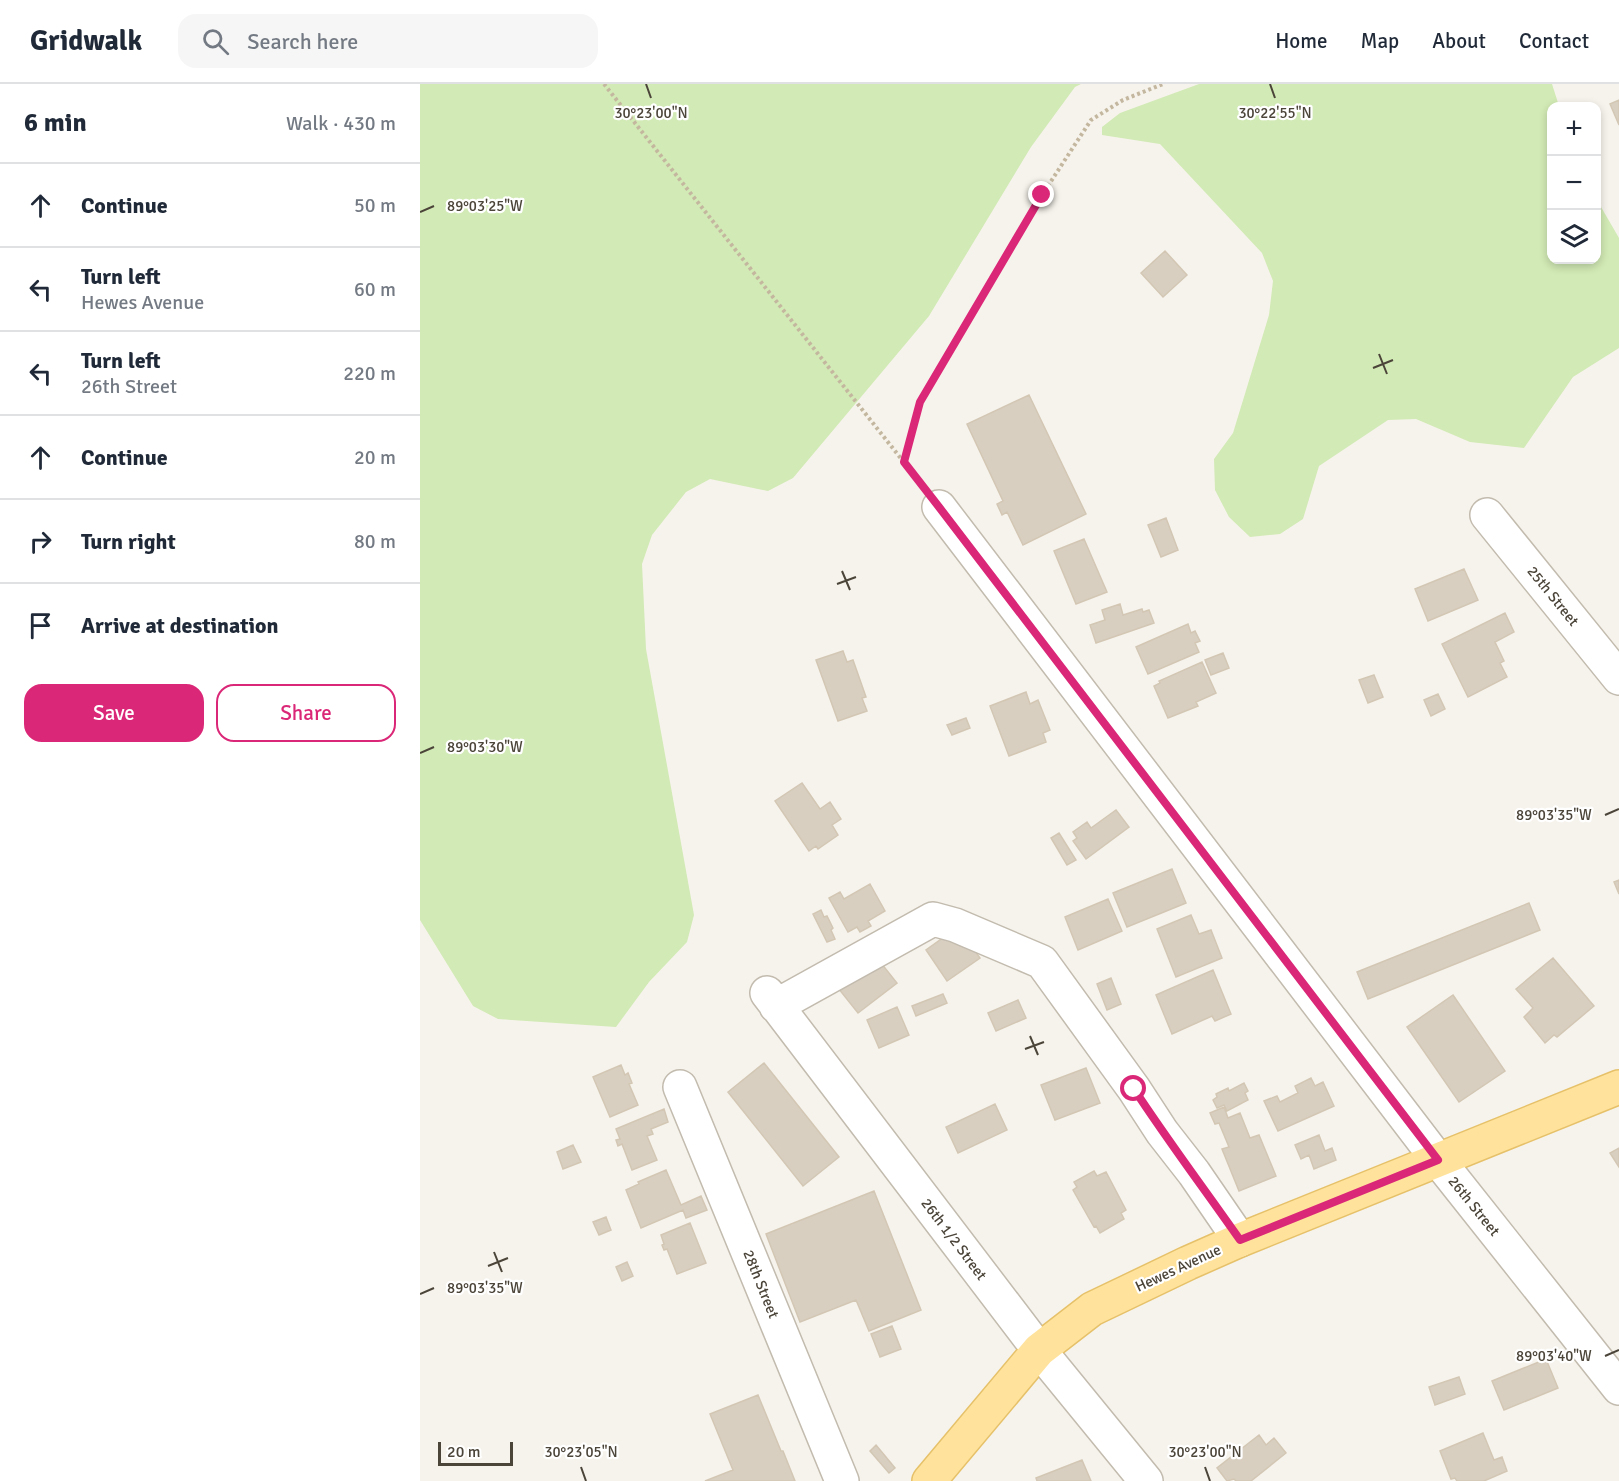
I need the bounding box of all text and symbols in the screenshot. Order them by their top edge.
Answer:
search box [178,14,598,68]
text: Gridwalk [30,24,142,58]
icon: search [199,25,232,58]
text: Search here [247,28,358,55]
text: Home [1275,28,1328,54]
text: Map [1361,28,1399,54]
text: About [1432,28,1486,54]
text: Contact [1519,28,1589,54]
map controls [1547,102,1601,264]
button: + [1547,102,1601,156]
text: 30°23'00"N [614,104,688,122]
text: 30°22'55"N [1238,104,1312,122]
text: 6 min [24,107,87,139]
text: Walk · 430 m [286,111,396,136]
button: − [1547,156,1601,210]
route end [1028,181,1054,207]
icon: ahead [24,189,57,222]
text: Continue [81,192,168,219]
text: 50 m [354,193,396,218]
text: 89°03'25"W [447,197,523,215]
button: layers [1547,210,1601,264]
text: Turn left [81,263,161,290]
icon: left [24,273,57,306]
text: 60 m [354,277,396,302]
text: Hewes Avenue [81,290,204,315]
text: Turn left [81,347,161,374]
icon: left [24,357,57,390]
text: 220 m [343,361,396,386]
text: 26th Street [81,374,177,399]
icon: ahead [24,441,57,474]
text: Continue [81,444,168,471]
text: 20 m [354,445,396,470]
icon: right [24,525,57,558]
text: Turn right [81,528,176,555]
text: 80 m [354,529,396,554]
street label: 25th Street [1523,562,1583,630]
icon: arrive [24,609,57,642]
text: Arrive at destination [81,612,278,639]
button: Save [24,684,204,742]
button: Share [216,684,396,742]
text: 89°03'30"W [447,738,523,756]
text: 89°03'35"W [1516,806,1592,824]
route start [1120,1075,1146,1101]
street label: 26th Street [1444,1172,1504,1240]
street label: 26th 1/2 Street [917,1195,991,1283]
street label: Hewes Avenue [1132,1240,1224,1296]
street label: 28th Street [739,1247,783,1321]
text: 89°03'35"W [447,1279,523,1297]
text: 89°03'40"W [1516,1347,1592,1365]
scale bar [438,1439,513,1466]
text: 20 m [447,1442,481,1462]
text: 30°23'05"N [544,1443,618,1461]
text: 30°23'00"N [1168,1443,1242,1461]

